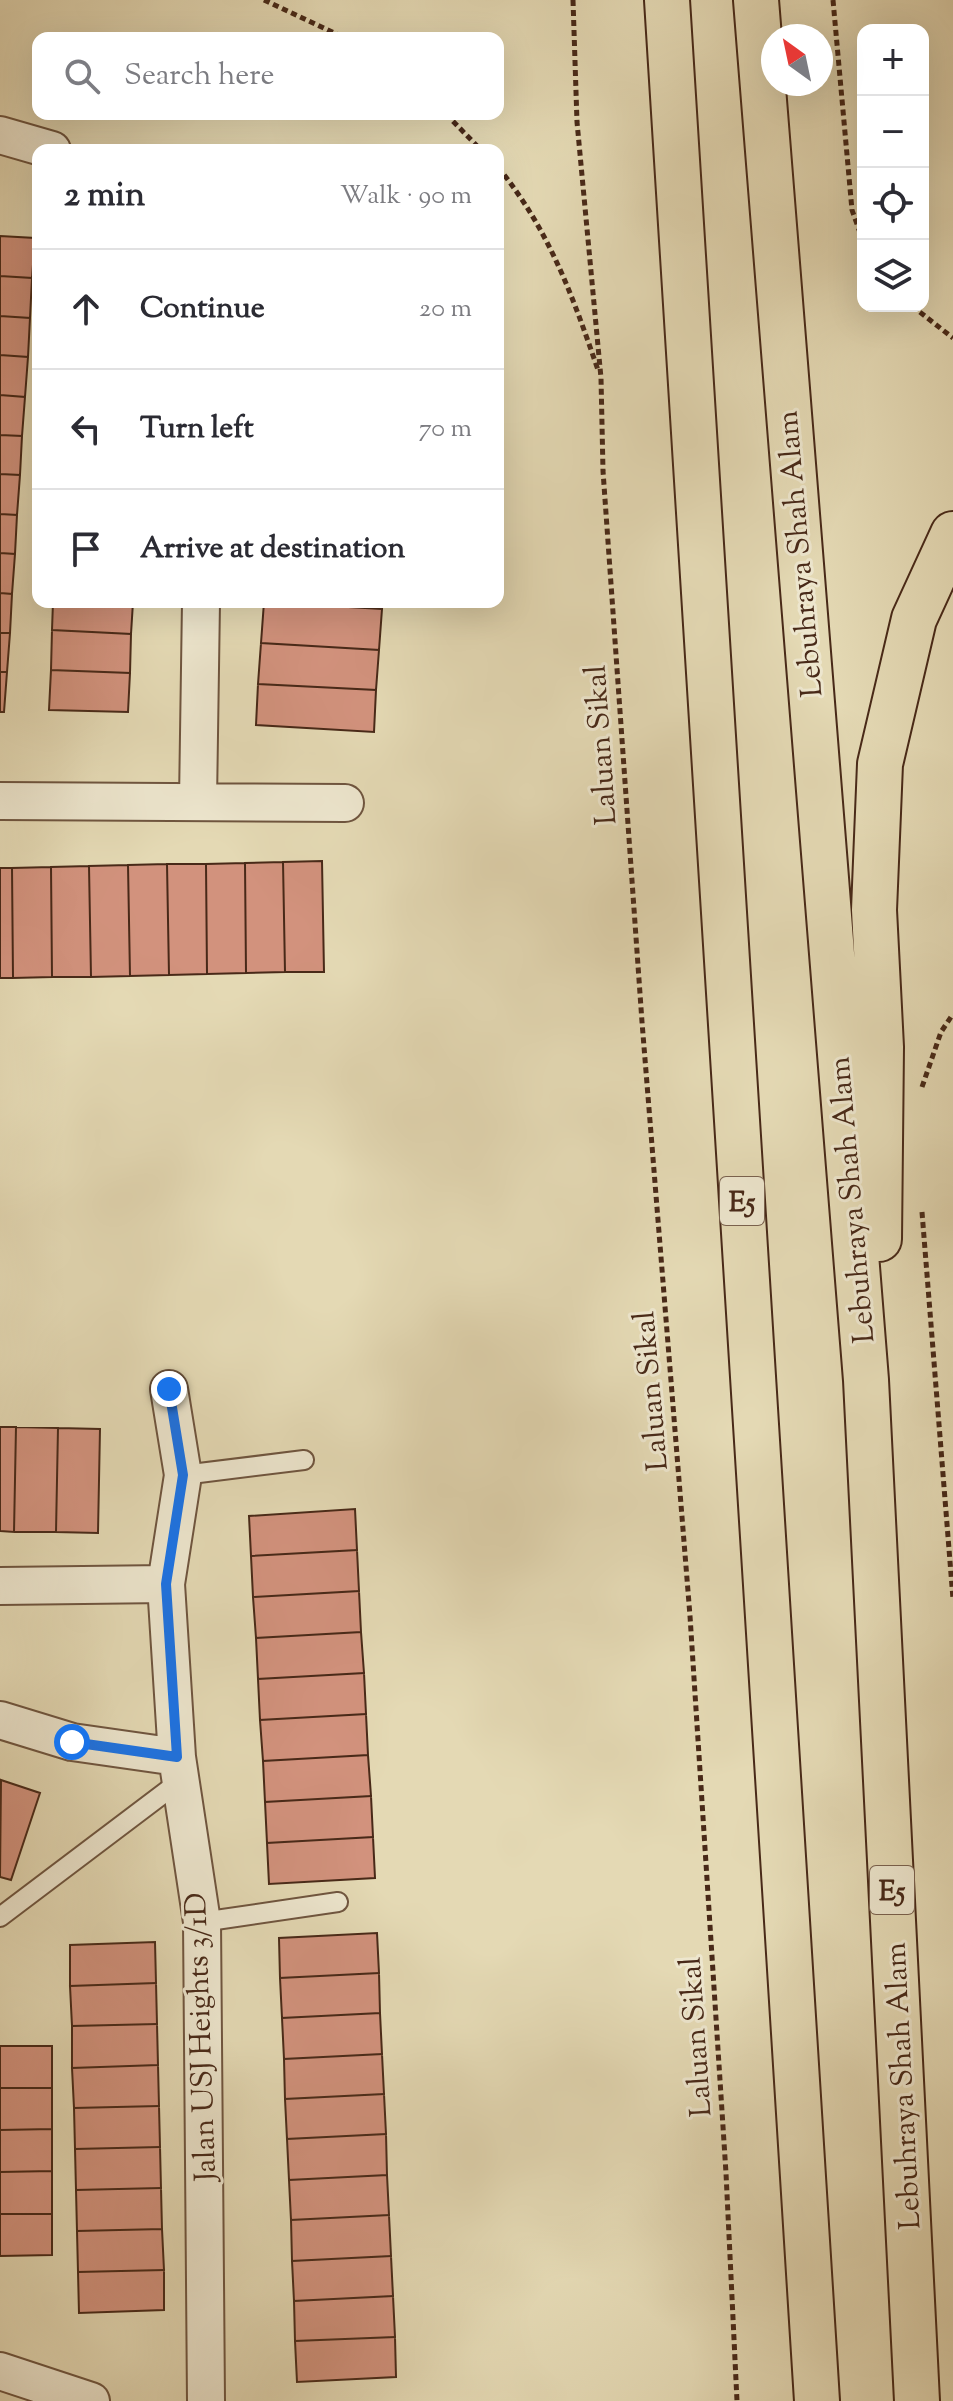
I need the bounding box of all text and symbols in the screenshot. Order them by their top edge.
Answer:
north arrow [761,24,833,96]
map controls [857,24,929,312]
button: + [857,24,929,96]
search box [32,32,504,120]
icon: search [60,54,104,98]
text: Search here [124,55,274,98]
button: − [857,96,929,168]
button: locate [857,168,929,240]
text: 2 min [64,172,145,221]
text: Walk · 90 m [340,178,472,215]
button: layers [857,240,929,312]
icon: ahead [64,287,108,331]
text: Continue [140,288,265,331]
text: 20 m [419,291,472,328]
icon: left [64,407,108,451]
text: Turn left [140,408,254,451]
street label: Lebuhraya Shah Alam [768,409,835,699]
text: 70 m [419,411,472,448]
icon: arrive [64,527,108,571]
text: Arrive at destination [140,528,405,571]
street label: Laluan Sikal [575,663,630,826]
street label: Lebuhraya Shah Alam [820,1055,887,1345]
road number: E5 [720,1177,764,1225]
street label: Laluan Sikal [624,1309,681,1472]
route end [151,1371,187,1407]
route start [54,1724,90,1760]
road number: E5 [870,1866,914,1914]
street label: Jalan USJ Heights 3/1D [176,1892,229,2184]
street label: Lebuhraya Shah Alam [875,1941,933,2230]
street label: Laluan Sikal [670,1955,725,2118]

